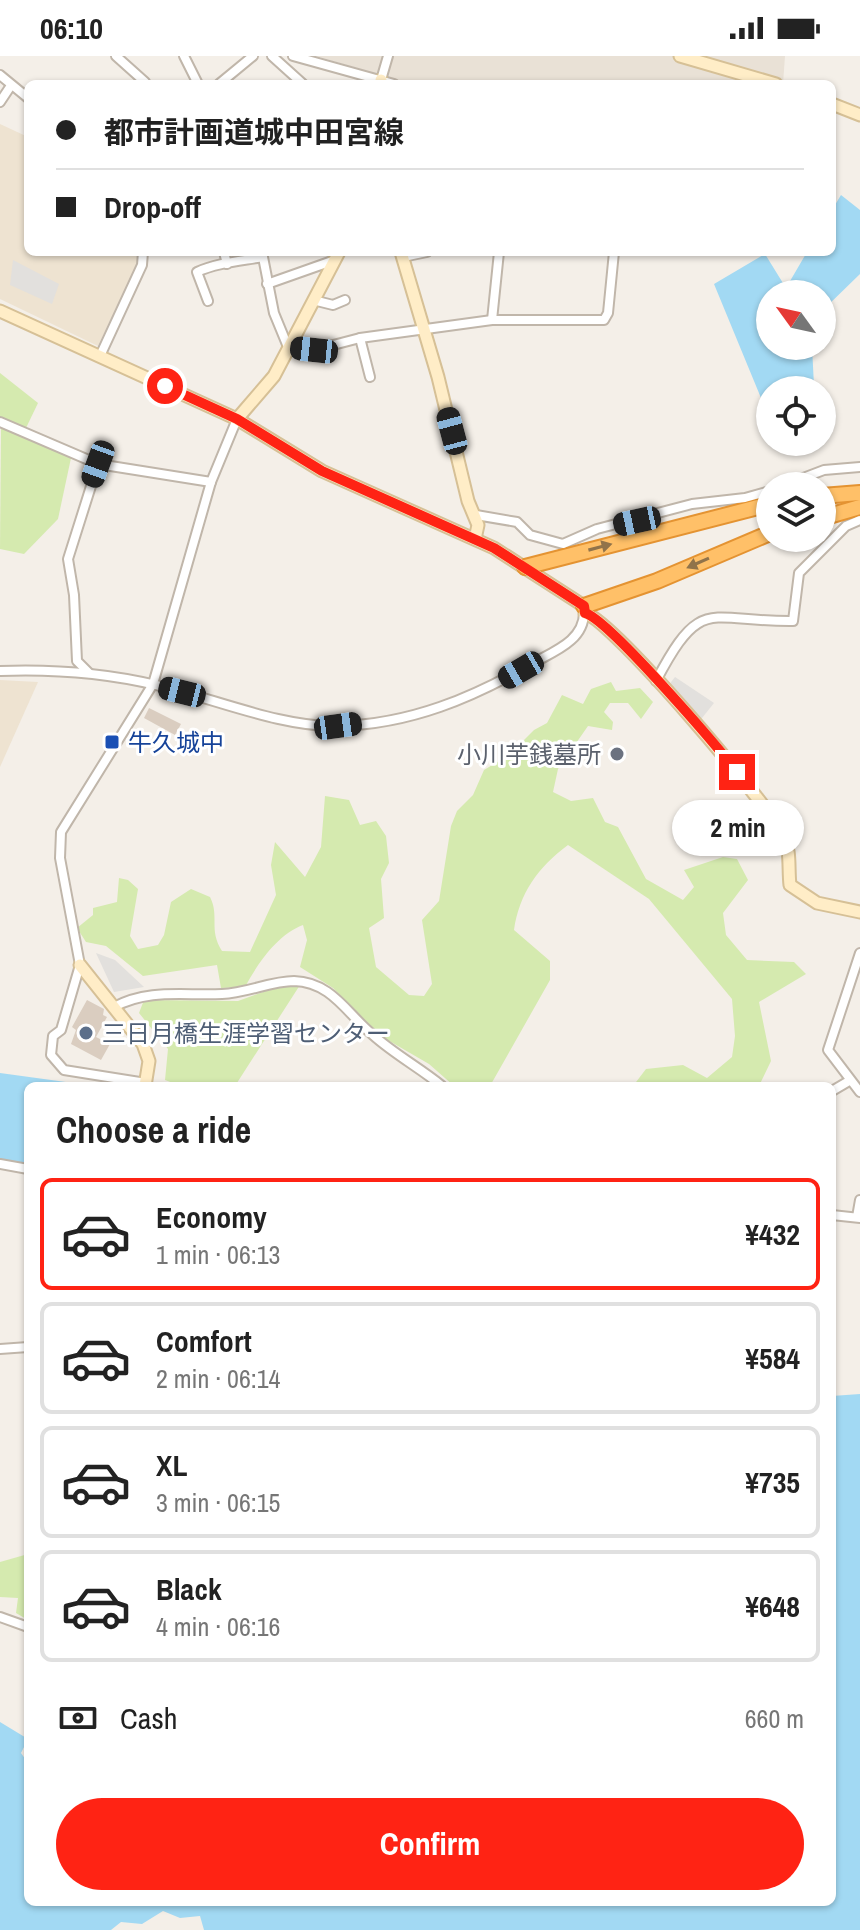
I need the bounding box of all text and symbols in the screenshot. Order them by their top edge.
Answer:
text: 06:10 [40,8,103,48]
text: 都市計画道城中田宮線 [104,112,404,152]
text: Drop-off [104,187,201,227]
north arrow [756,280,836,360]
map controls [756,280,836,552]
car [289,336,339,364]
route start [147,368,183,404]
button: locate [756,376,836,456]
car [434,405,470,457]
car [79,437,117,491]
button: layers [756,472,836,552]
car [611,504,663,538]
one-way arrow [588,541,613,553]
one-way arrow [686,556,710,570]
car [494,648,548,692]
car [156,675,208,709]
car [313,711,363,741]
place label: 牛久城中 [128,726,224,758]
marker: 牛久城中 [103,733,121,751]
place label: 小川芋銭墓所 [457,738,601,770]
marker: 小川芋銭墓所 [608,745,626,763]
route end [719,754,755,790]
callout: 2 min [671,800,803,856]
text: 2 min [710,810,766,845]
place label: 三日月橋生涯学習センター [102,1017,390,1049]
marker: 三日月橋生涯学習センター [77,1024,95,1042]
text: Choose a ride [56,1106,251,1154]
text: Economy [156,1197,267,1237]
icon: car [60,1198,132,1270]
text: ¥432 [745,1214,800,1254]
text: 1 min · 06:13 [156,1237,280,1272]
text: Comfort [156,1321,252,1361]
icon: car [60,1322,132,1394]
text: ¥584 [745,1338,800,1378]
text: 2 min · 06:14 [156,1361,280,1396]
text: XL [156,1445,187,1485]
icon: car [60,1446,132,1518]
text: ¥735 [745,1462,800,1502]
text: 3 min · 06:15 [156,1485,280,1520]
text: Black [156,1569,222,1609]
icon: car [60,1570,132,1642]
text: ¥648 [745,1586,800,1626]
text: 4 min · 06:16 [156,1609,280,1644]
icon: cash [56,1696,100,1740]
text: Cash [120,1698,177,1738]
text: 660 m [745,1701,804,1736]
button: Confirm [56,1798,804,1890]

